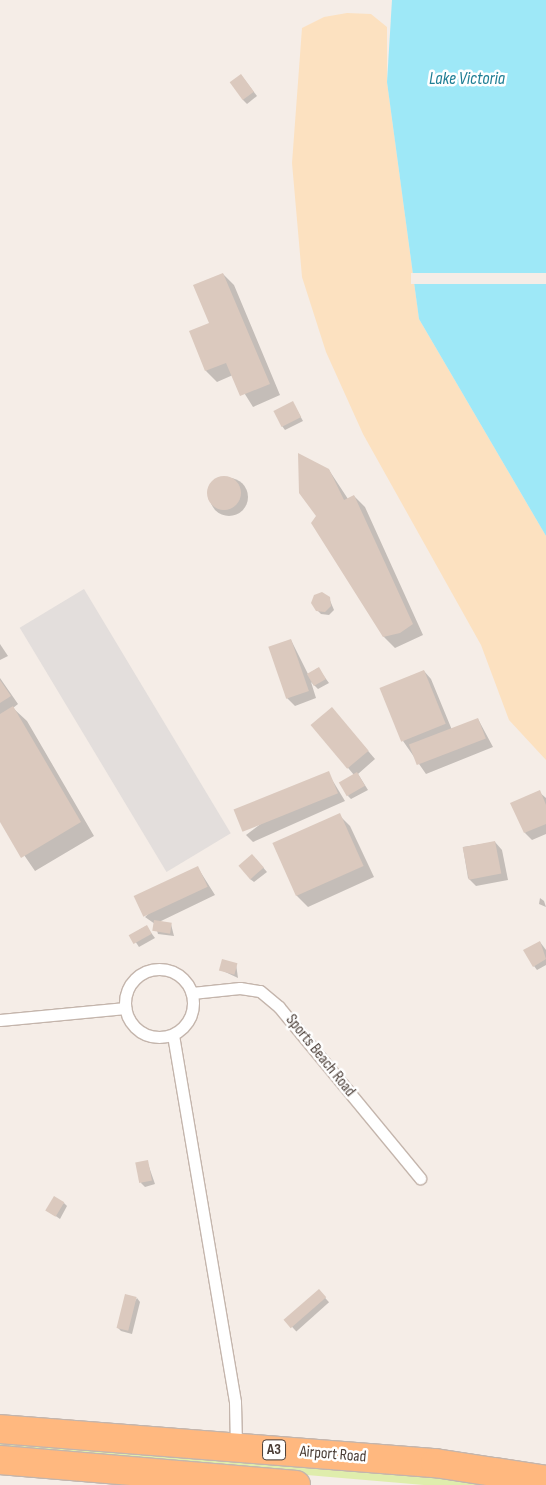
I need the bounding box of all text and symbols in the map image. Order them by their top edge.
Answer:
water label: Lake Victoria [429,68,505,90]
street label: Sports Beach Road [281,1011,359,1101]
road number: A3 [262,1438,286,1462]
street label: Airport Road [299,1443,367,1467]

